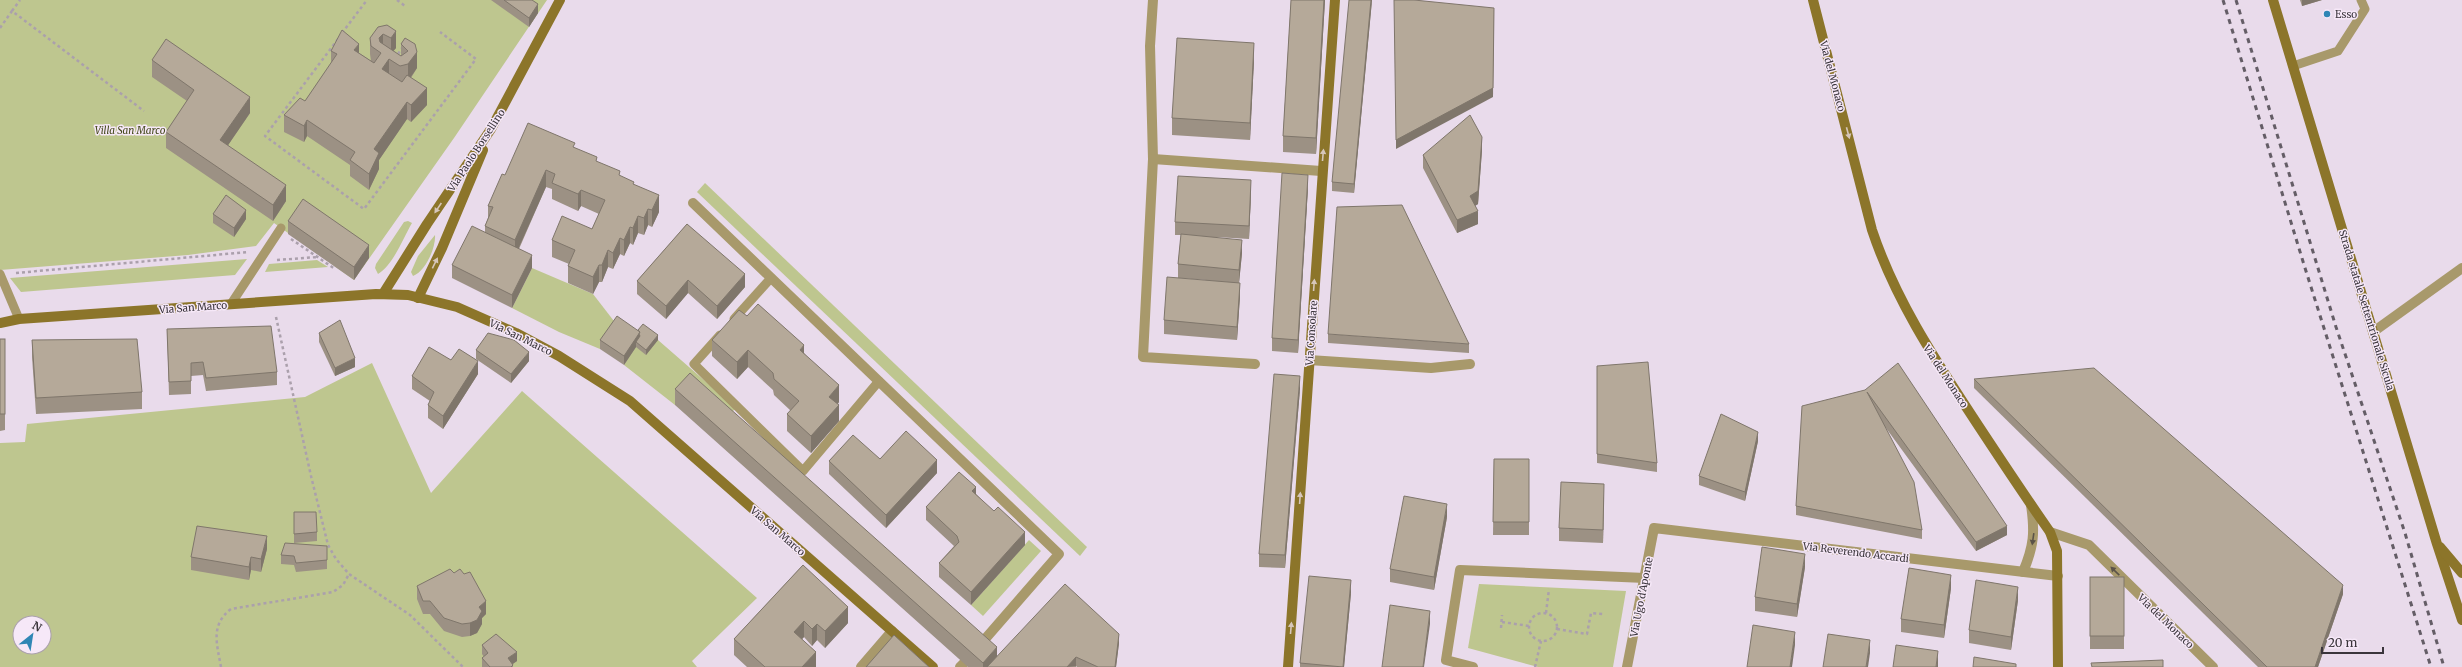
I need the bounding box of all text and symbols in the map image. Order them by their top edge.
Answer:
place label: Esso [2335,8,2357,21]
marker: Esso [2322,9,2332,19]
street label: Via del Monaco [1817,38,1848,113]
street label: Via Paolo Borsellino [444,107,508,195]
park label: Villa San Marco [95,124,166,137]
one-way arrow [1845,127,1851,139]
one-way arrow [1319,149,1326,161]
one-way arrow [434,203,442,213]
street label: Strada statale Settentrionale Sicula [2336,228,2397,393]
one-way arrow [432,257,438,268]
one-way arrow [1310,279,1317,291]
street label: Via San Marco [158,299,228,316]
street label: Via Consolare [1303,300,1320,367]
street label: Via San Marco [486,316,554,358]
street label: Via del Monaco [1920,341,1971,410]
one-way arrow [1296,492,1303,504]
street label: Via San Marco [747,503,808,559]
one-way arrow [2030,533,2036,545]
street label: Via Reverendo Accardi [1801,539,1910,565]
street label: Via Ugo d'Aponte [1627,556,1656,639]
one-way arrow [2110,566,2120,576]
street label: Via del Monaco [2134,591,2196,651]
north arrow [12,615,52,655]
text: N [30,618,45,635]
one-way arrow [1287,622,1294,634]
scale bar [2322,629,2383,655]
text: 20 m [2328,635,2357,650]

